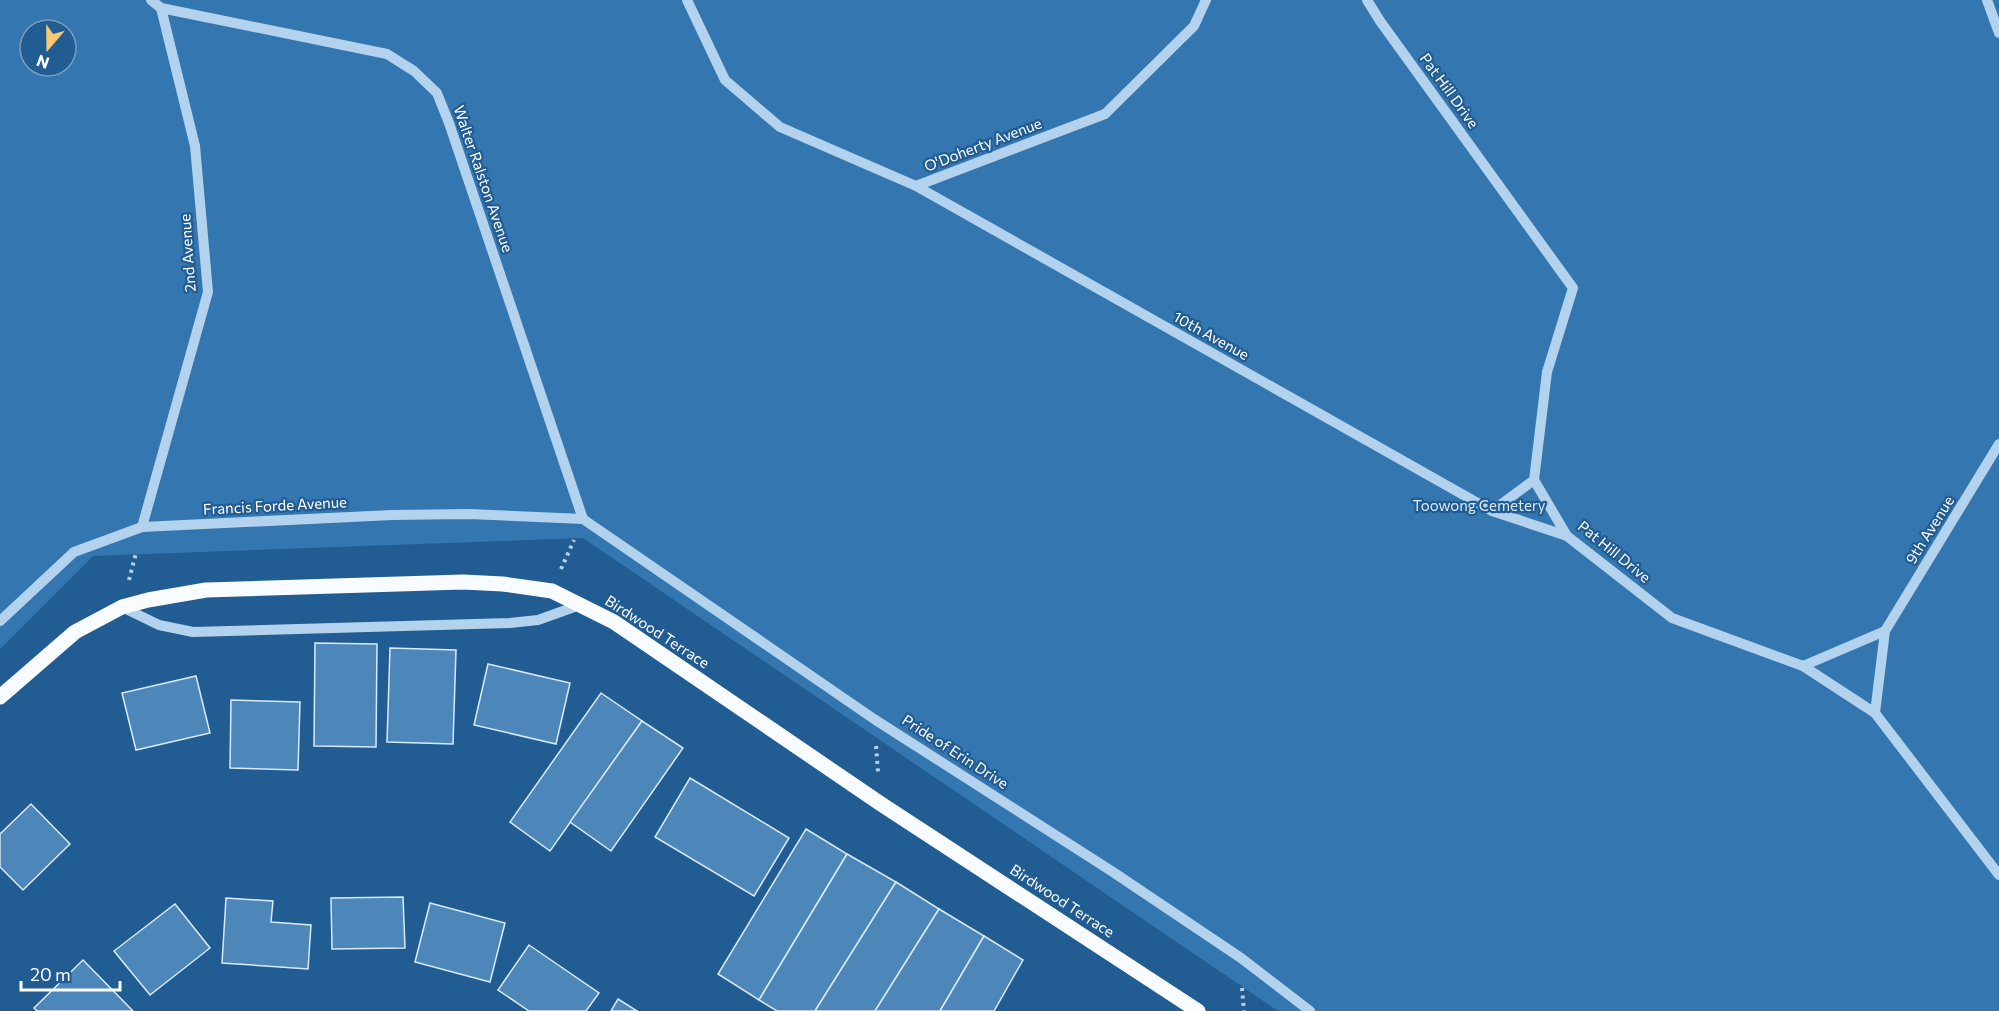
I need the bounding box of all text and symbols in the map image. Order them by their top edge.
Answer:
north arrow [18,18,78,78]
street label: Pat Hill Drive [1417,49,1483,131]
text: N [34,52,52,74]
street label: Walter Ralston Avenue [450,103,518,254]
street label: O'Doherty Avenue [921,113,1044,175]
street label: 2nd Avenue [175,213,199,293]
street label: 10th Avenue [1170,307,1253,363]
street label: Francis Forde Avenue [203,492,347,518]
street label: 9th Avenue [1901,492,1957,567]
park label: Toowong Cemetery [1412,496,1546,514]
street label: Pat Hill Drive [1575,517,1655,586]
street label: Birdwood Terrace [602,591,713,672]
street label: Pride of Erin Drive [899,710,1012,792]
street label: Birdwood Terrace [1007,860,1118,941]
scale bar [21,954,120,992]
text: 20 m [30,963,71,985]

